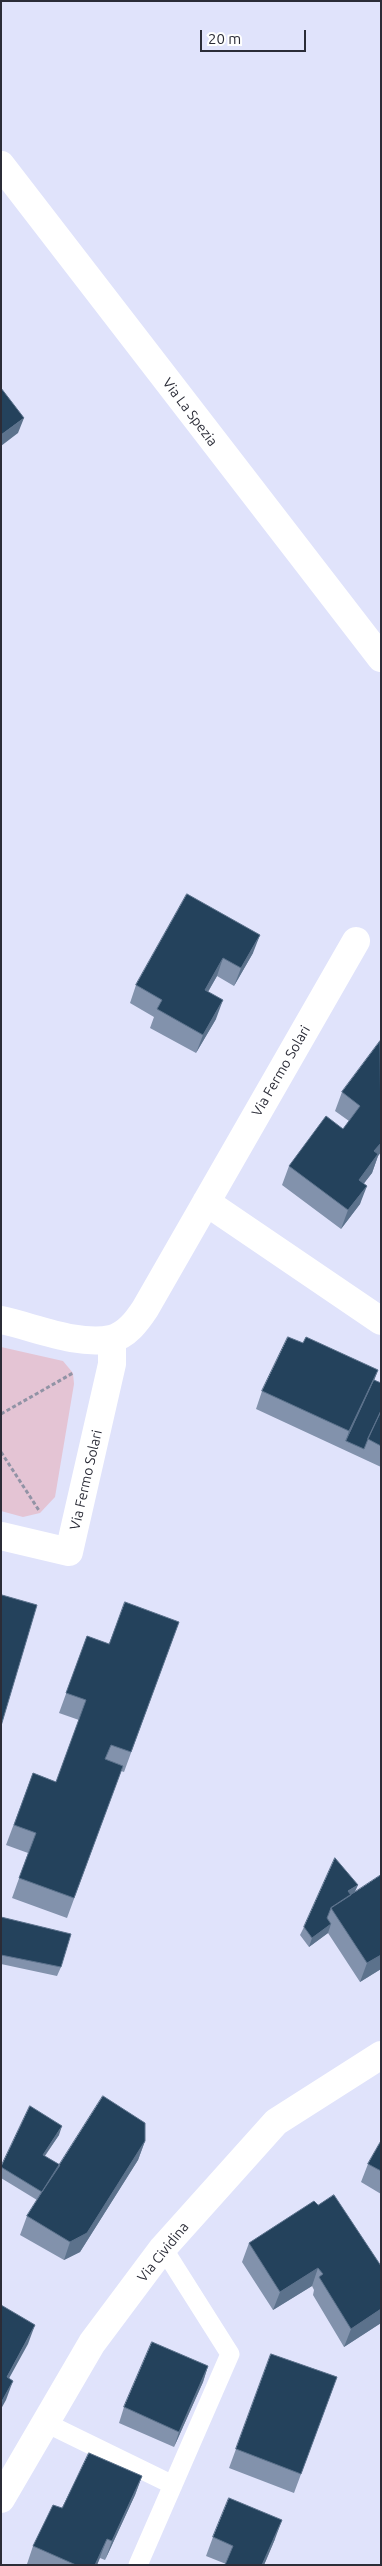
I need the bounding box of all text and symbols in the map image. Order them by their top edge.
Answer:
scale bar [202,20,308,52]
text: 20 m [208,30,241,47]
street label: Via La Spezia [159,375,221,449]
street label: Via Fermo Solari [248,1023,314,1119]
street label: Via Fermo Solari [66,1428,106,1532]
street label: Via Cividina [134,2219,192,2285]

